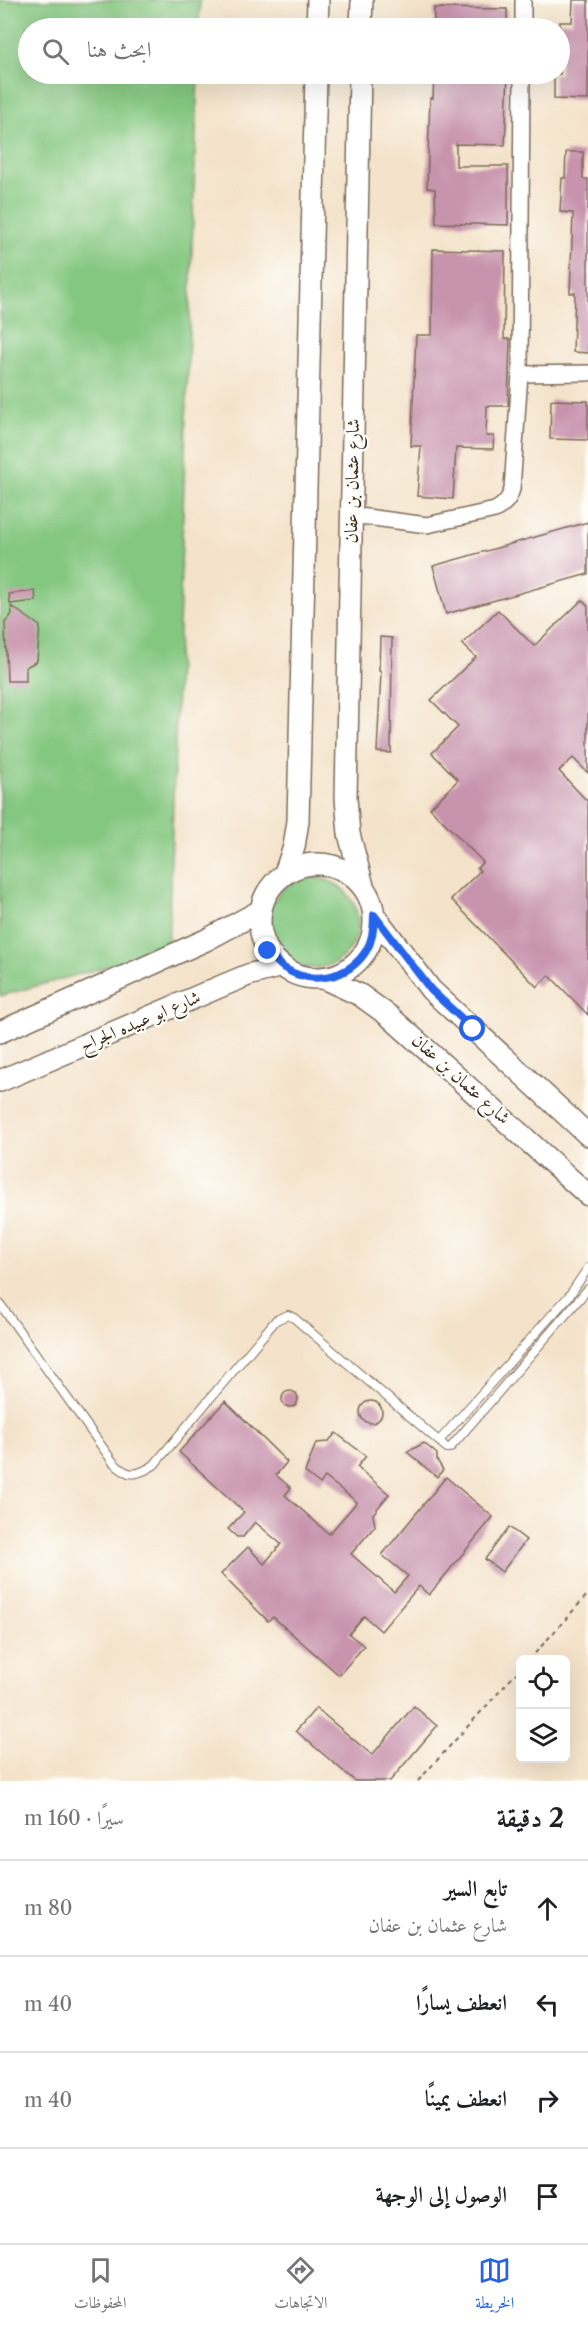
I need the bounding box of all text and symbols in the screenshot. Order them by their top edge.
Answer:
search box [18,18,570,84]
icon: search [39,35,72,68]
text: ابحث هنا [87,36,152,63]
street label: شارع عثمان بن عفان [340,419,368,544]
route end [254,937,280,963]
street label: شارع ابو عبيده الجراح [76,986,206,1061]
route start [459,1015,485,1041]
street label: شارع عثمان بن عفان [405,1029,515,1132]
map controls [516,1655,570,1763]
button: locate [516,1655,570,1709]
button: layers [516,1709,570,1763]
text: 2 دقيقة [497,1802,564,1834]
text: سيرًا · 160 m [24,1806,124,1830]
text: تابع السير [444,1875,507,1902]
icon: ahead [531,1892,564,1925]
text: 80 m [24,1896,73,1920]
text: شارع عثمان بن عفان [369,1913,507,1937]
icon: left [531,1988,564,2021]
text: انعطف يسارًا [416,1989,507,2016]
text: 40 m [24,1992,72,2016]
icon: right [531,2084,564,2117]
text: انعطف يمينًا [425,2085,507,2112]
text: 40 m [24,2088,72,2112]
icon: arrive [531,2180,564,2213]
text: الوصول إلى الوجهة [375,2181,507,2208]
tab: المحفوظات [74,2254,127,2318]
tab: الاتجاهات [274,2254,328,2318]
tab: الخريطة [475,2254,514,2318]

